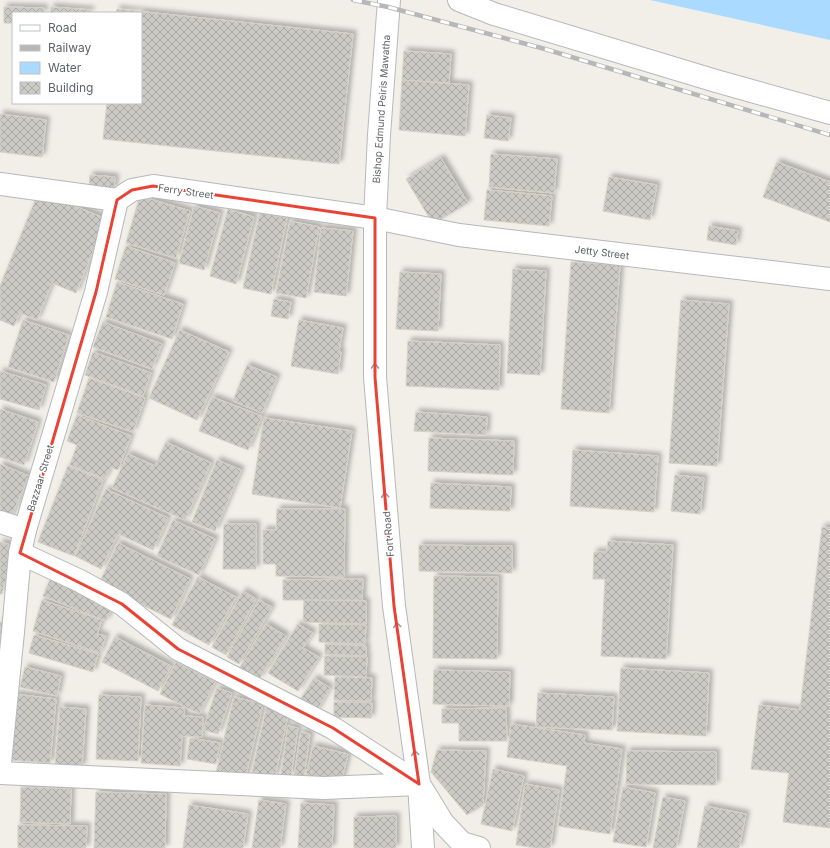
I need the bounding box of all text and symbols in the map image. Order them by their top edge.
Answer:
legend [12,12,142,104]
text: Road [48,20,77,35]
street label: Bishop Edmund Peiris Mawatha [370,34,392,184]
text: Railway [48,40,92,55]
text: Water [48,60,82,75]
text: Building [48,80,93,95]
street label: Ferry Street [158,181,215,201]
street label: Jetty Street [574,243,631,261]
one-way arrow [371,363,379,369]
street label: Bazzaar Street [24,442,56,513]
one-way arrow [380,492,389,498]
street label: Fort Road [380,511,396,557]
one-way arrow [393,622,402,628]
one-way arrow [411,750,420,756]

